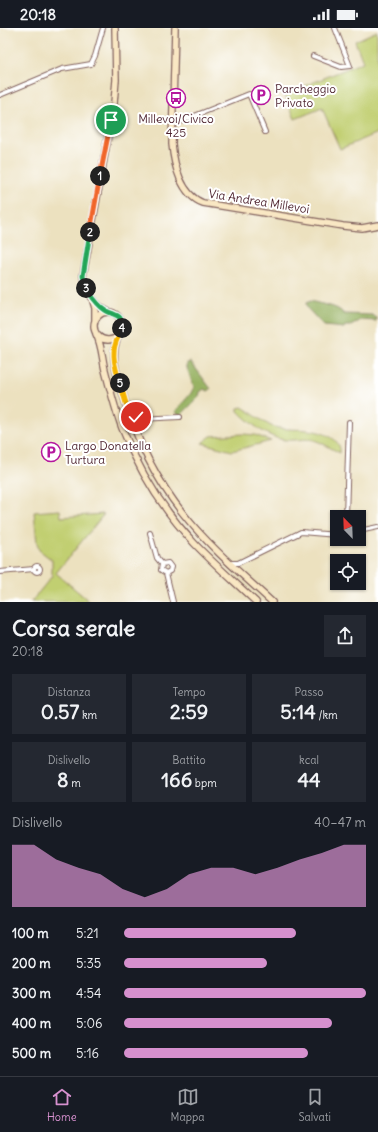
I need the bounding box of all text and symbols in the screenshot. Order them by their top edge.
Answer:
text: 20:18 [20,5,56,24]
place label: Parcheggio Privato [275,81,336,110]
parking icon: Parcheggio Privato [250,84,272,106]
bus stop icon: Millevoi/Civico 425 [165,87,187,109]
pin [94,103,128,137]
icon: arrive [100,109,122,131]
place label: Millevoi/Civico 425 [138,111,214,140]
pin: 1 [90,166,110,186]
text: 1 [98,169,102,183]
street label: Via Andrea Millevoi [208,186,310,216]
pin: 2 [80,222,100,242]
text: 2 [87,225,93,239]
pin: 3 [76,278,96,298]
text: 3 [83,281,89,295]
pin: 4 [112,318,132,338]
text: 4 [119,321,125,335]
pin: 5 [110,373,130,393]
text: 5 [117,376,123,390]
pin [119,400,153,434]
icon: check [125,406,147,428]
place label: Largo Donatella Turtura [65,438,151,467]
parking icon: Largo Donatella Turtura [40,441,62,463]
north arrow [330,510,366,546]
map controls [330,510,366,590]
button: locate [330,554,366,590]
text: Corsa serale [12,614,135,642]
button: share [324,615,366,657]
text: 20:18 [12,643,43,660]
text: Distanza [47,685,91,699]
text: Tempo [172,685,206,699]
text: Passo [295,685,323,699]
text: 0.57 [41,699,79,724]
text: 2:59 [170,699,208,724]
text: 5:14 [280,699,316,724]
text: km [79,708,97,722]
text: /km [316,708,338,722]
text: Dislivello [48,753,90,767]
text: Battito [172,753,206,767]
text: kcal [299,753,319,767]
text: 8 [57,767,69,792]
text: 166 [161,767,192,792]
text: 44 [297,767,321,792]
text: m [69,776,81,790]
text: bpm [192,776,217,790]
text: Dislivello [12,814,62,831]
text: 40–47 m [314,814,366,831]
text: 100 m [12,925,49,942]
text: 5:21 [76,925,99,942]
text: 200 m [12,955,51,972]
text: 5:35 [76,955,101,972]
text: 300 m [12,985,51,1002]
text: 4:54 [76,985,101,1002]
text: 400 m [12,1015,51,1032]
text: 5:06 [76,1015,102,1032]
text: 500 m [12,1045,51,1062]
text: 5:16 [76,1045,99,1062]
tab: Home [47,1086,77,1124]
tab: Mappa [171,1086,204,1124]
tab: Salvati [298,1086,331,1124]

